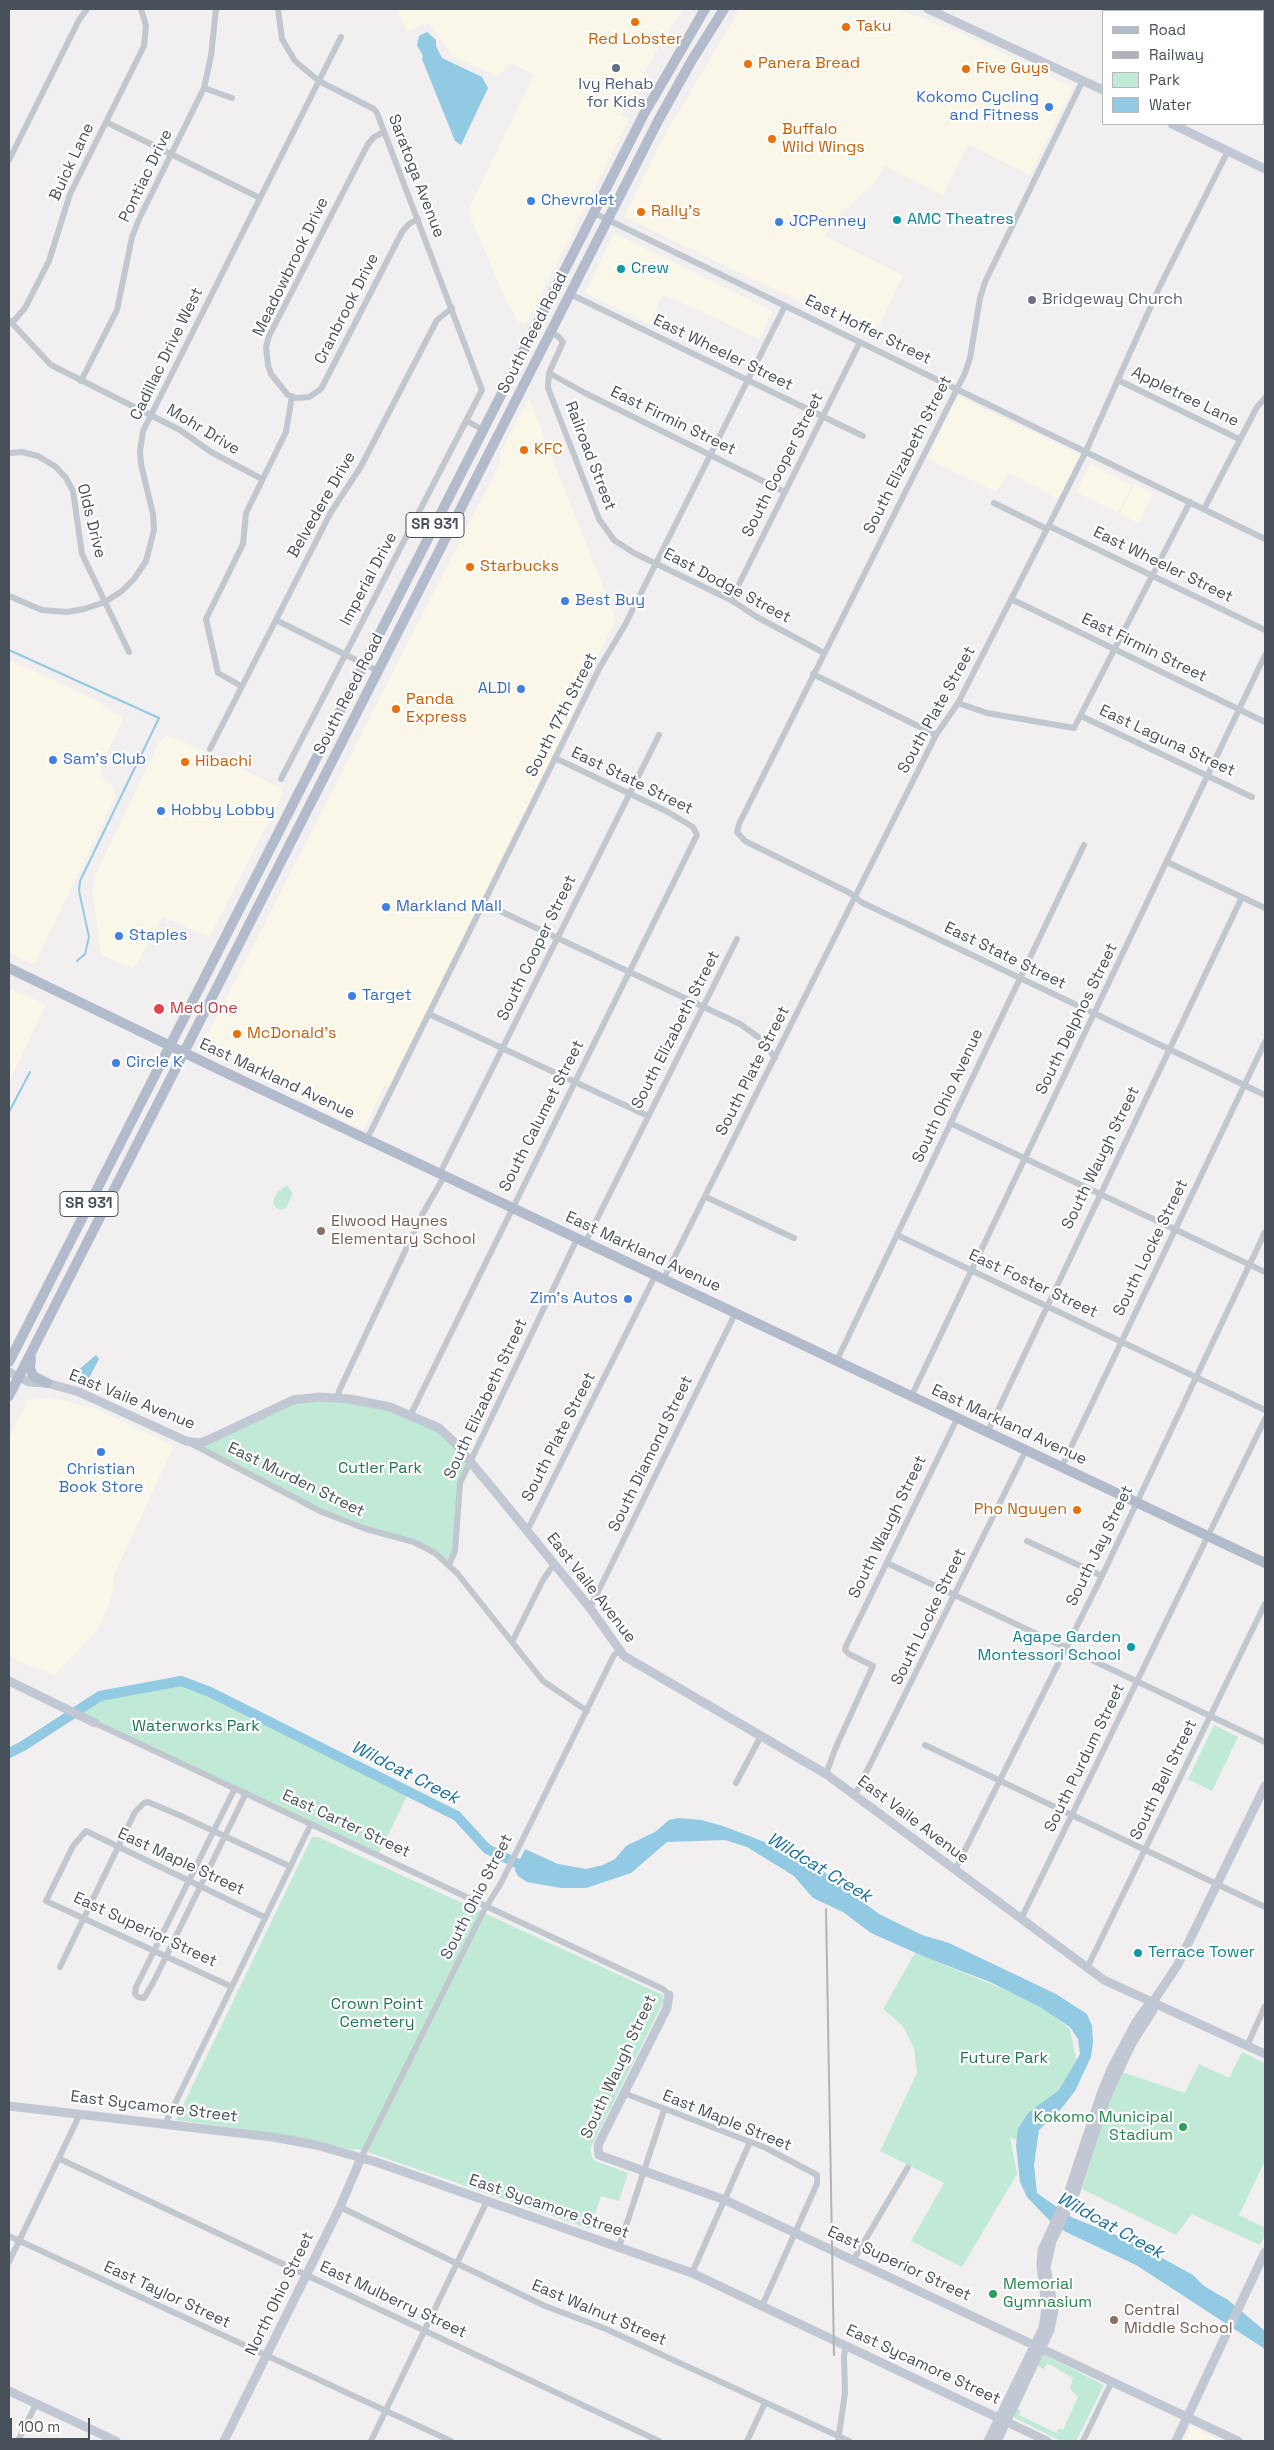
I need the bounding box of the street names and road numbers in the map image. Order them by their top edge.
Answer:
street label: Saratoga Avenue [384,112,448,240]
street label: Buick Lane [46,120,98,204]
street label: Pontiac Drive [115,126,177,226]
street label: Meadowbrook Drive [249,194,333,340]
street label: Cranbrook Drive [311,250,383,368]
street label: South Reed Road [494,269,572,397]
street label: Cadillac Drive West [127,285,207,423]
street label: East Hoffer Street [802,291,934,369]
street label: East Wheeler Street [650,311,796,395]
street label: Appletree Lane [1128,363,1242,431]
street label: South Elizabeth Street [860,373,956,537]
street label: East Firmin Street [607,382,739,460]
street label: South Cooper Street [738,390,828,540]
street label: Railroad Street [560,399,620,513]
street label: Mohr Drive [163,401,243,459]
street label: Belvedere Drive [284,449,360,561]
street label: Olds Drive [73,482,109,560]
road number: SR 931 [406,512,464,538]
street label: East Wheeler Street [1090,523,1236,607]
street label: Imperial Drive [336,529,402,629]
street label: East Dodge Street [660,544,794,628]
street label: East Firmin Street [1078,609,1210,687]
street label: South Reed Road [310,630,388,758]
street label: South Plate Street [894,643,980,777]
street label: South 17th Street [522,650,602,780]
street label: East Laguna Street [1096,701,1238,781]
street label: East State Street [568,743,696,819]
street label: South Cooper Street [493,872,581,1024]
street label: East State Street [941,918,1069,994]
street label: South Delphos Street [1032,940,1122,1098]
street label: South Elizabeth Street [628,948,724,1112]
street label: South Plate Street [712,1003,794,1139]
street label: South Ohio Avenue [909,1026,987,1166]
street label: East Markland Avenue [196,1035,358,1123]
street label: South Calumet Street [495,1037,589,1195]
street label: South Waugh Street [1058,1083,1144,1233]
street label: South Locke Street [1110,1177,1192,1319]
road number: SR 931 [60,1192,118,1216]
street label: East Markland Avenue [562,1208,724,1296]
street label: East Foster Street [965,1246,1101,1322]
street label: South Elizabeth Street [440,1316,532,1482]
street label: East Vaile Avenue [66,1366,198,1434]
street label: South Plate Street [518,1369,600,1505]
street label: South Diamond Street [605,1373,697,1535]
street label: East Markland Avenue [928,1381,1090,1469]
street label: East Murden Street [224,1439,368,1521]
street label: South Waugh Street [845,1452,931,1602]
street label: South Jay Street [1063,1483,1137,1609]
street label: East Vaile Avenue [542,1529,640,1647]
street label: South Locke Street [888,1546,970,1688]
street label: South Purdum Street [1041,1681,1129,1835]
street label: South Bell Street [1127,1717,1201,1843]
street label: East Vaile Avenue [854,1772,972,1868]
street label: East Carter Street [279,1786,413,1862]
street label: East Maple Street [115,1824,247,1900]
street label: South Ohio Street [437,1831,517,1963]
street label: East Superior Street [70,1888,220,1972]
street label: South Waugh Street [577,1992,661,2142]
street label: East Maple Street [660,2086,794,2156]
street label: East Sycamore Street [69,2087,239,2127]
street label: East Sycamore Street [466,2171,632,2243]
street label: East Superior Street [824,2222,974,2306]
street label: North Ohio Street [242,2229,318,2359]
street label: East Taylor Street [101,2257,233,2333]
street label: East Mulberry Street [316,2257,470,2343]
street label: East Walnut Street [529,2276,669,2350]
street label: East Sycamore Street [843,2321,1003,2409]

